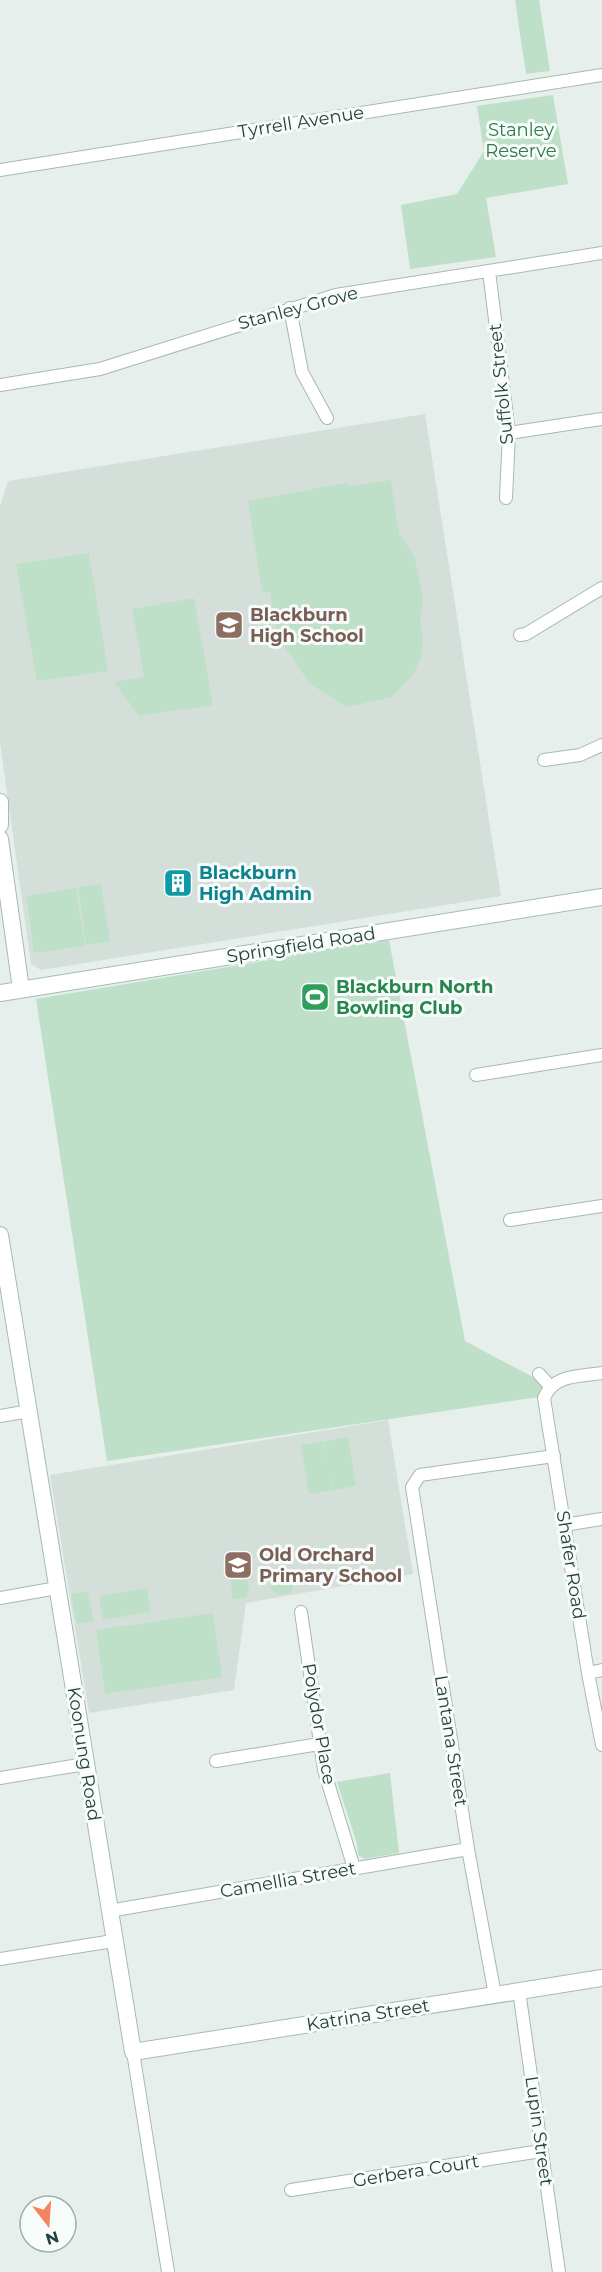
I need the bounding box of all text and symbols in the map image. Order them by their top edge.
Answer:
street label: Tyrrell Avenue [236,101,366,143]
park label: Stanley Reserve [485,119,557,162]
street label: Stanley Grove [236,281,360,335]
street label: Suffolk Street [484,323,518,445]
place label: Blackburn High School [250,604,364,647]
school or university icon: Blackburn High School [213,609,245,641]
place label: Blackburn High Admin [199,862,312,905]
building icon: Blackburn High Admin [162,867,194,899]
street label: Springfield Road [225,922,377,968]
place label: Blackburn North Bowling Club [336,976,493,1019]
sports icon: Blackburn North Bowling Club [299,981,331,1013]
street label: Shafer Road [552,1509,590,1621]
place label: Old Orchard Primary School [259,1544,402,1587]
school or university icon: Old Orchard Primary School [222,1549,254,1581]
street label: Polydor Place [297,1662,341,1787]
street label: Lantana Street [430,1674,472,1808]
street label: Koonung Road [63,1685,105,1823]
street label: Camellia Street [218,1857,358,1903]
street label: Katrina Street [305,1994,431,2036]
street label: Lupin Street [520,2075,558,2187]
street label: Gerbera Court [351,2150,481,2192]
north arrow [18,2194,78,2254]
text: N [43,2227,61,2249]

